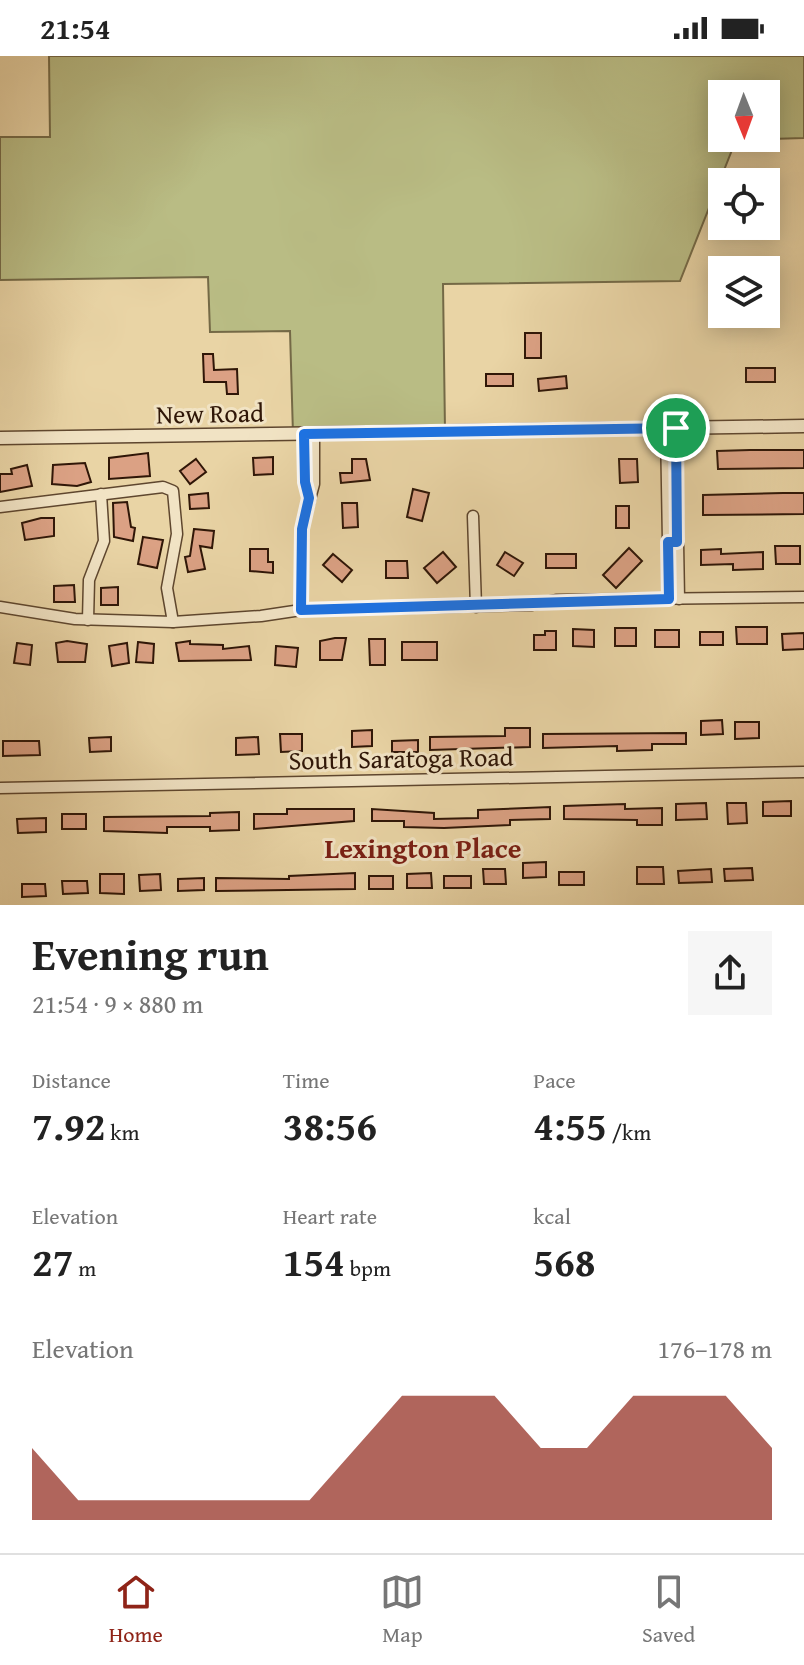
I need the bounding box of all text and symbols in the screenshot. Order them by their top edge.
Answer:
text: 21:54 [40,6,111,50]
north arrow [708,80,780,152]
map controls [708,80,780,328]
button: locate [708,168,780,240]
button: layers [708,256,780,328]
street label: New Road [156,393,264,433]
pin [642,394,710,462]
icon: arrive [654,406,698,450]
street label: South Saratoga Road [288,737,514,779]
district label: Lexington Place [325,827,521,868]
text: Evening run [32,922,269,986]
button: share [688,931,772,1015]
text: 21:54 · 9 × 880 m [32,984,203,1023]
text: Distance [32,1064,111,1096]
text: Time [283,1064,329,1096]
text: Pace [533,1064,576,1096]
text: 7.92 [32,1096,105,1155]
text: 38:56 [283,1096,377,1155]
text: 4:55 [533,1096,607,1155]
text: km [105,1116,139,1148]
text: /km [607,1116,651,1148]
text: Elevation [32,1200,118,1232]
text: Heart rate [283,1200,377,1232]
text: kcal [533,1200,571,1232]
text: 27 [32,1232,73,1291]
text: 154 [283,1232,345,1291]
text: 568 [533,1232,596,1291]
text: m [73,1252,96,1284]
text: bpm [345,1252,391,1284]
text: Elevation [32,1329,134,1368]
text: 176–178 m [658,1329,772,1368]
tab: Home [109,1570,163,1650]
tab: Map [380,1570,424,1650]
tab: Saved [642,1570,695,1650]

